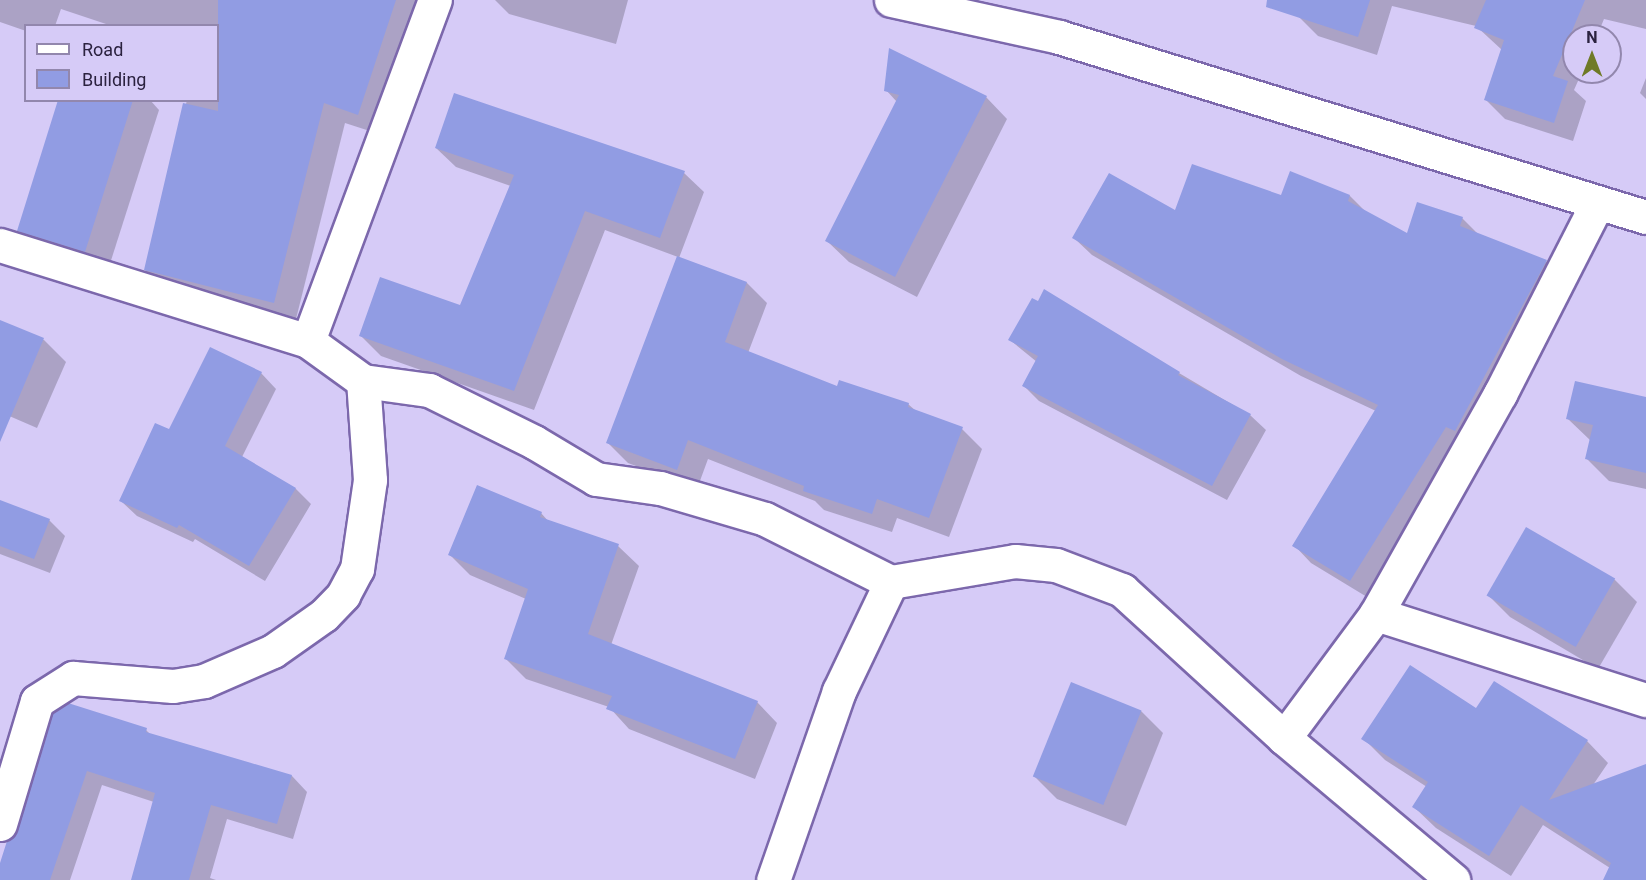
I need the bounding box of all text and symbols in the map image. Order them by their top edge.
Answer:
legend [24,24,219,102]
north arrow [1562,24,1622,84]
text: N [1586,28,1598,47]
text: Road [82,39,123,60]
text: Building [82,69,146,90]

